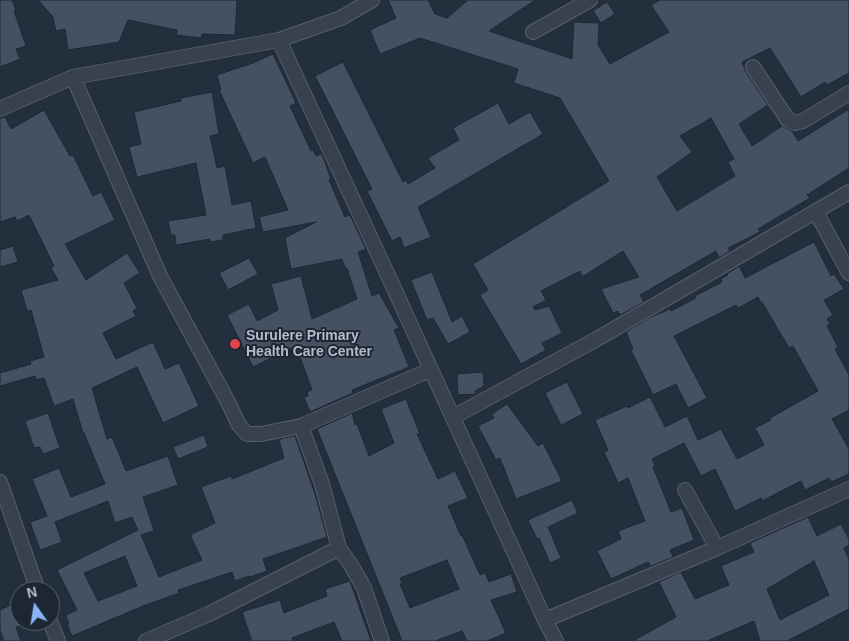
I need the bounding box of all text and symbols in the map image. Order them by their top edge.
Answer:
place label: Surulere Primary Health Care Center [246,328,372,361]
marker: Surulere Primary Health Care Center [228,337,242,351]
north arrow [10,581,60,631]
text: N [25,583,39,601]

